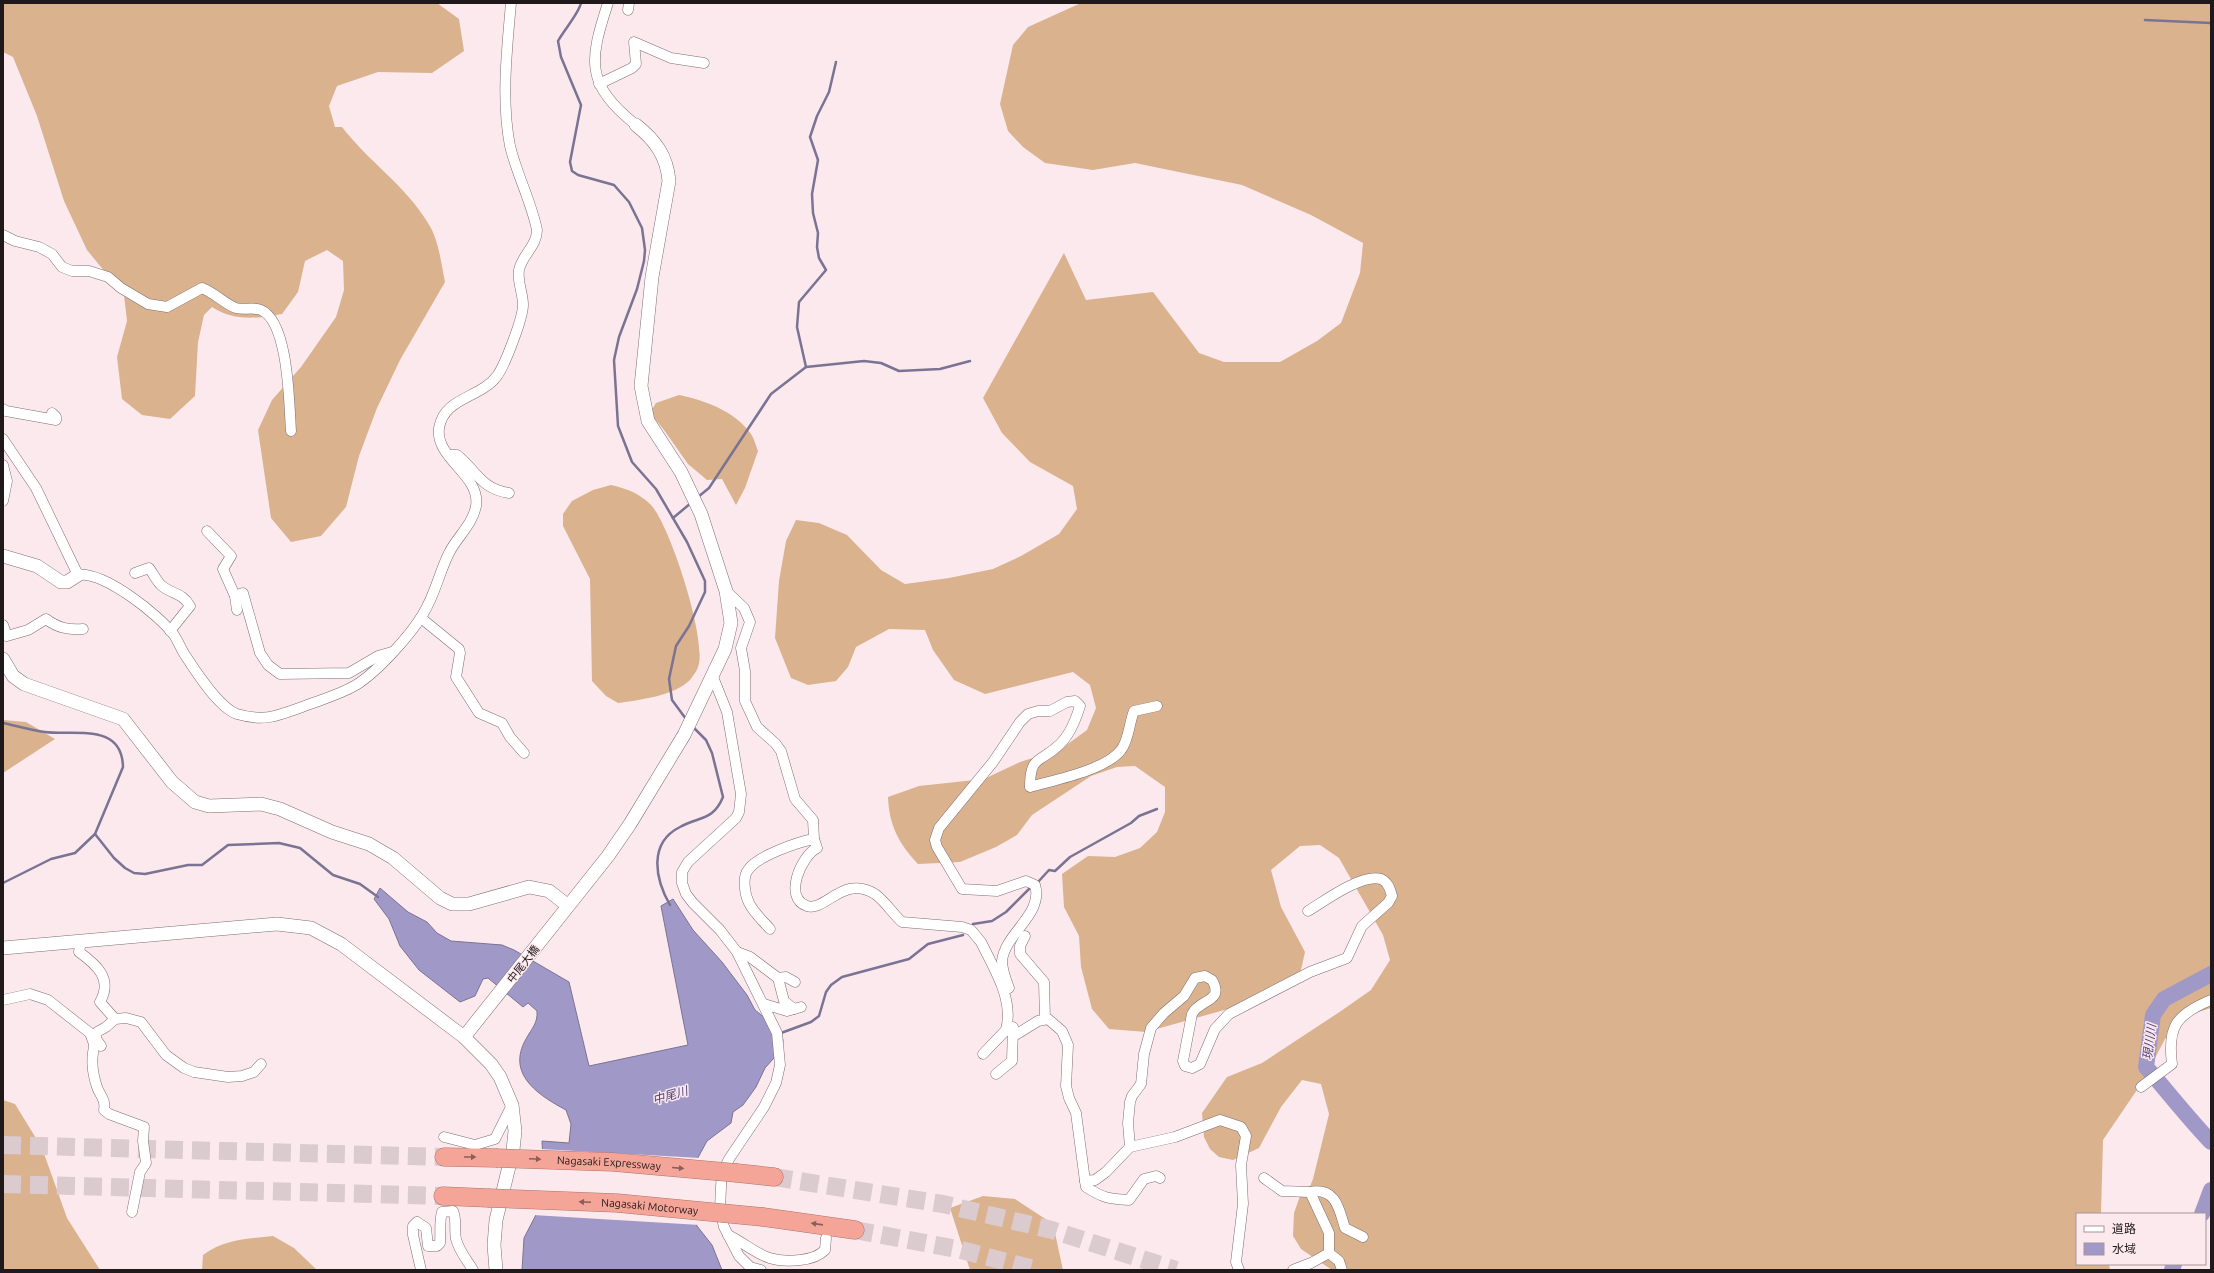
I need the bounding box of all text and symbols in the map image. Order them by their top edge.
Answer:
street label: 中尾大橋 [505,943,541,985]
water label: 現川川 [2140,1021,2158,1061]
water label: 中尾川 [651,1083,691,1106]
one-way arrow [464,1154,476,1161]
street label: Nagasaki Expressway [557,1154,662,1172]
one-way arrow [529,1156,542,1162]
one-way arrow [672,1164,685,1171]
street label: Nagasaki Motorway [601,1196,699,1217]
one-way arrow [578,1199,591,1205]
legend [2076,1213,2206,1265]
one-way arrow [811,1221,823,1227]
text: 道路 [2112,1222,2136,1235]
text: 水域 [2112,1242,2136,1255]

